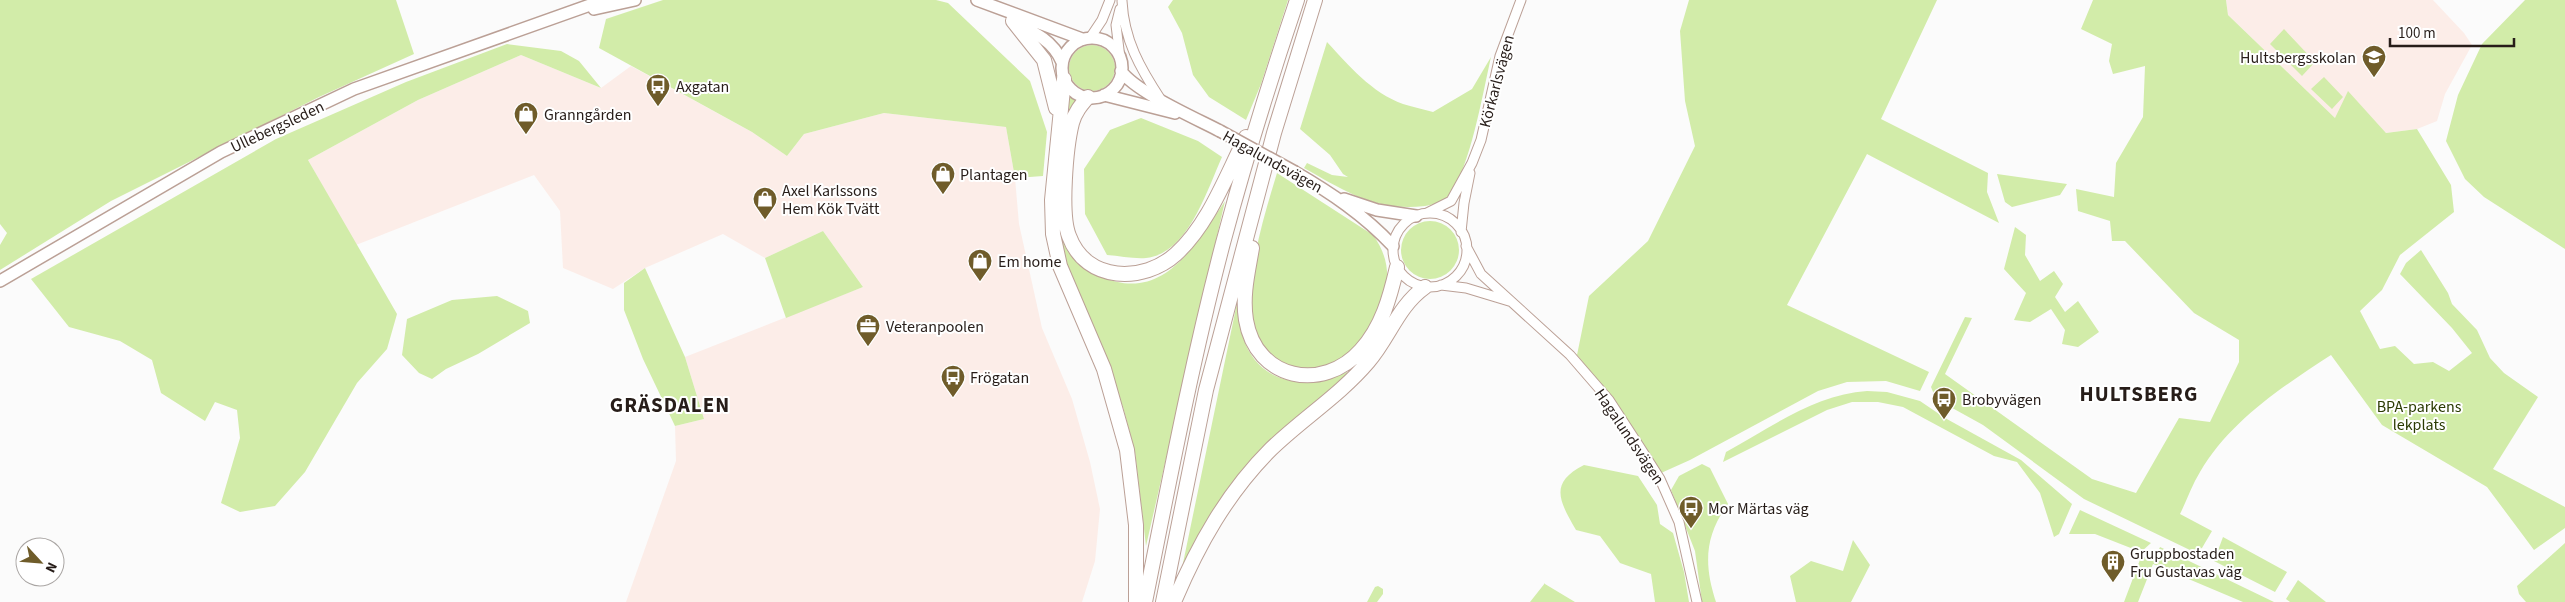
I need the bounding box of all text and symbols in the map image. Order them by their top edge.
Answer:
scale bar [2390,15,2514,47]
text: 100 m [2398,23,2436,44]
street label: Körkarlsvägen [1474,32,1520,130]
school or university icon: Hultsbergsskolan [2361,44,2387,78]
place label: Hultsbergsskolan [2240,47,2356,69]
bus stop icon: Axgatan [645,73,671,107]
place label: Axgatan [676,76,729,98]
street label: Ullebergsleden [227,96,328,158]
shop icon: Granngården [513,101,539,135]
place label: Granngården [544,104,631,126]
street label: Hagalundsvägen [1219,125,1326,198]
shop icon: Plantagen [930,161,956,195]
place label: Plantagen [960,164,1028,186]
place label: Axel Karlssons Hem Kök Tvätt [782,180,880,220]
shop icon: Axel Karlssons Hem Kök Tvätt [752,186,778,220]
shop icon: Em home [967,248,993,282]
place label: Em home [998,251,1062,273]
office icon: Veteranpoolen [855,313,881,347]
place label: Veteranpoolen [886,316,984,338]
bus stop icon: Frögatan [940,364,966,398]
place label: Frögatan [970,367,1029,389]
district label: HULTSBERG [2080,379,2198,409]
street label: Hagalundsvägen [1589,384,1669,489]
bus stop icon: Brobyvägen [1931,386,1957,420]
place label: Brobyvägen [1962,389,2041,411]
district label: GRÄSDALEN [610,390,730,420]
park label: BPA-parkens lekplats [2377,396,2462,436]
bus stop icon: Mor Märtas väg [1678,495,1704,529]
place label: Mor Märtas väg [1708,498,1809,520]
north arrow [15,537,65,587]
place label: Gruppbostaden Fru Gustavas väg [2130,543,2242,583]
building icon: Gruppbostaden Fru Gustavas väg [2100,549,2126,583]
text: N [40,559,62,576]

